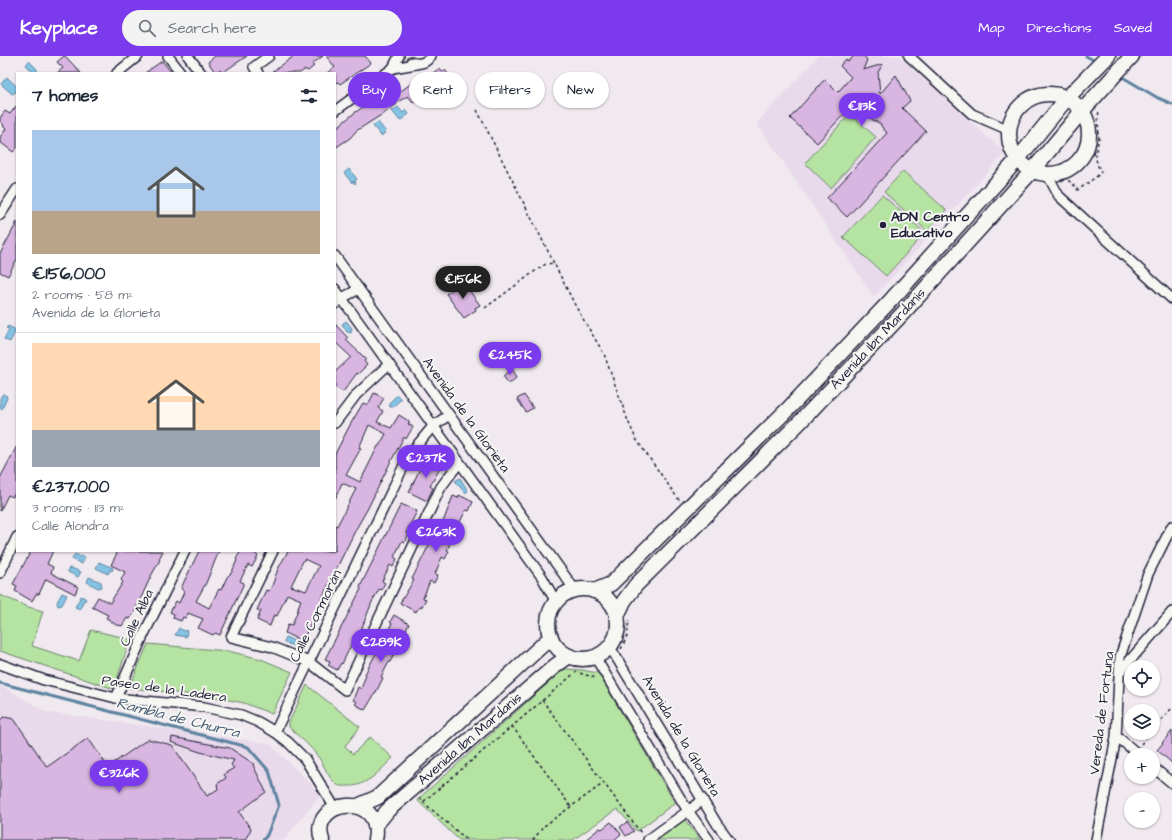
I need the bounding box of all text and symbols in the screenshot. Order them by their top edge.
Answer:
search box [122,10,402,46]
text: Keyplace [20,15,98,42]
icon: search [136,17,158,39]
text: Search here [168,18,256,39]
text: Map [978,18,1005,38]
text: Directions [1027,18,1092,38]
text: Saved [1114,18,1152,38]
chip: Buy [348,72,401,108]
chip: Rent [409,72,467,108]
chip: Filters [475,72,545,108]
chip: New [553,72,609,108]
text: 7 homes [32,84,98,108]
icon: filters [298,85,320,107]
pin: €113K [834,93,890,127]
text: €113K [848,97,876,115]
icon: home [140,156,212,228]
place label: ADN Centro Educativo [891,207,969,243]
marker: ADN Centro Educativo [878,220,888,230]
text: €156,000 [32,262,106,286]
pin: €156K [435,266,491,300]
text: €156K [444,270,482,288]
street label: Avenida Ibn Mardanis [826,284,930,394]
text: 2 rooms · 58 m² [32,286,133,304]
text: Avenida de la Glorieta [32,304,160,322]
pin: €245K [482,342,538,376]
text: €245K [488,346,532,364]
street label: Avenida de la Glorieta [417,353,515,477]
icon: home [140,369,212,441]
pin: €237K [398,445,454,479]
text: €237K [406,449,446,467]
text: €237,000 [32,475,110,499]
text: 3 rooms · 113 m² [32,499,125,517]
text: Calle Alondra [32,517,109,535]
pin: €263K [408,519,464,553]
text: €263K [416,523,456,541]
street label: Calle Cormorán [285,566,347,666]
street label: Calle Alba [115,586,159,650]
pin: €289K [353,629,409,663]
text: €289K [360,633,402,651]
street label: Vereda de Fortuna [1085,650,1119,776]
map controls [1124,660,1160,828]
button: locate [1124,660,1160,696]
street label: Paseo de la Ladera [100,670,228,708]
street label: Avenida de la Glorieta [637,672,725,800]
street label: Avenida Ibn Mardanis [414,688,526,790]
water label: Rambla de Churra [114,693,243,744]
button: layers [1124,704,1160,740]
button: + [1124,748,1160,784]
pin: €326K [91,760,147,794]
text: €326K [99,764,139,782]
button: − [1124,792,1160,828]

